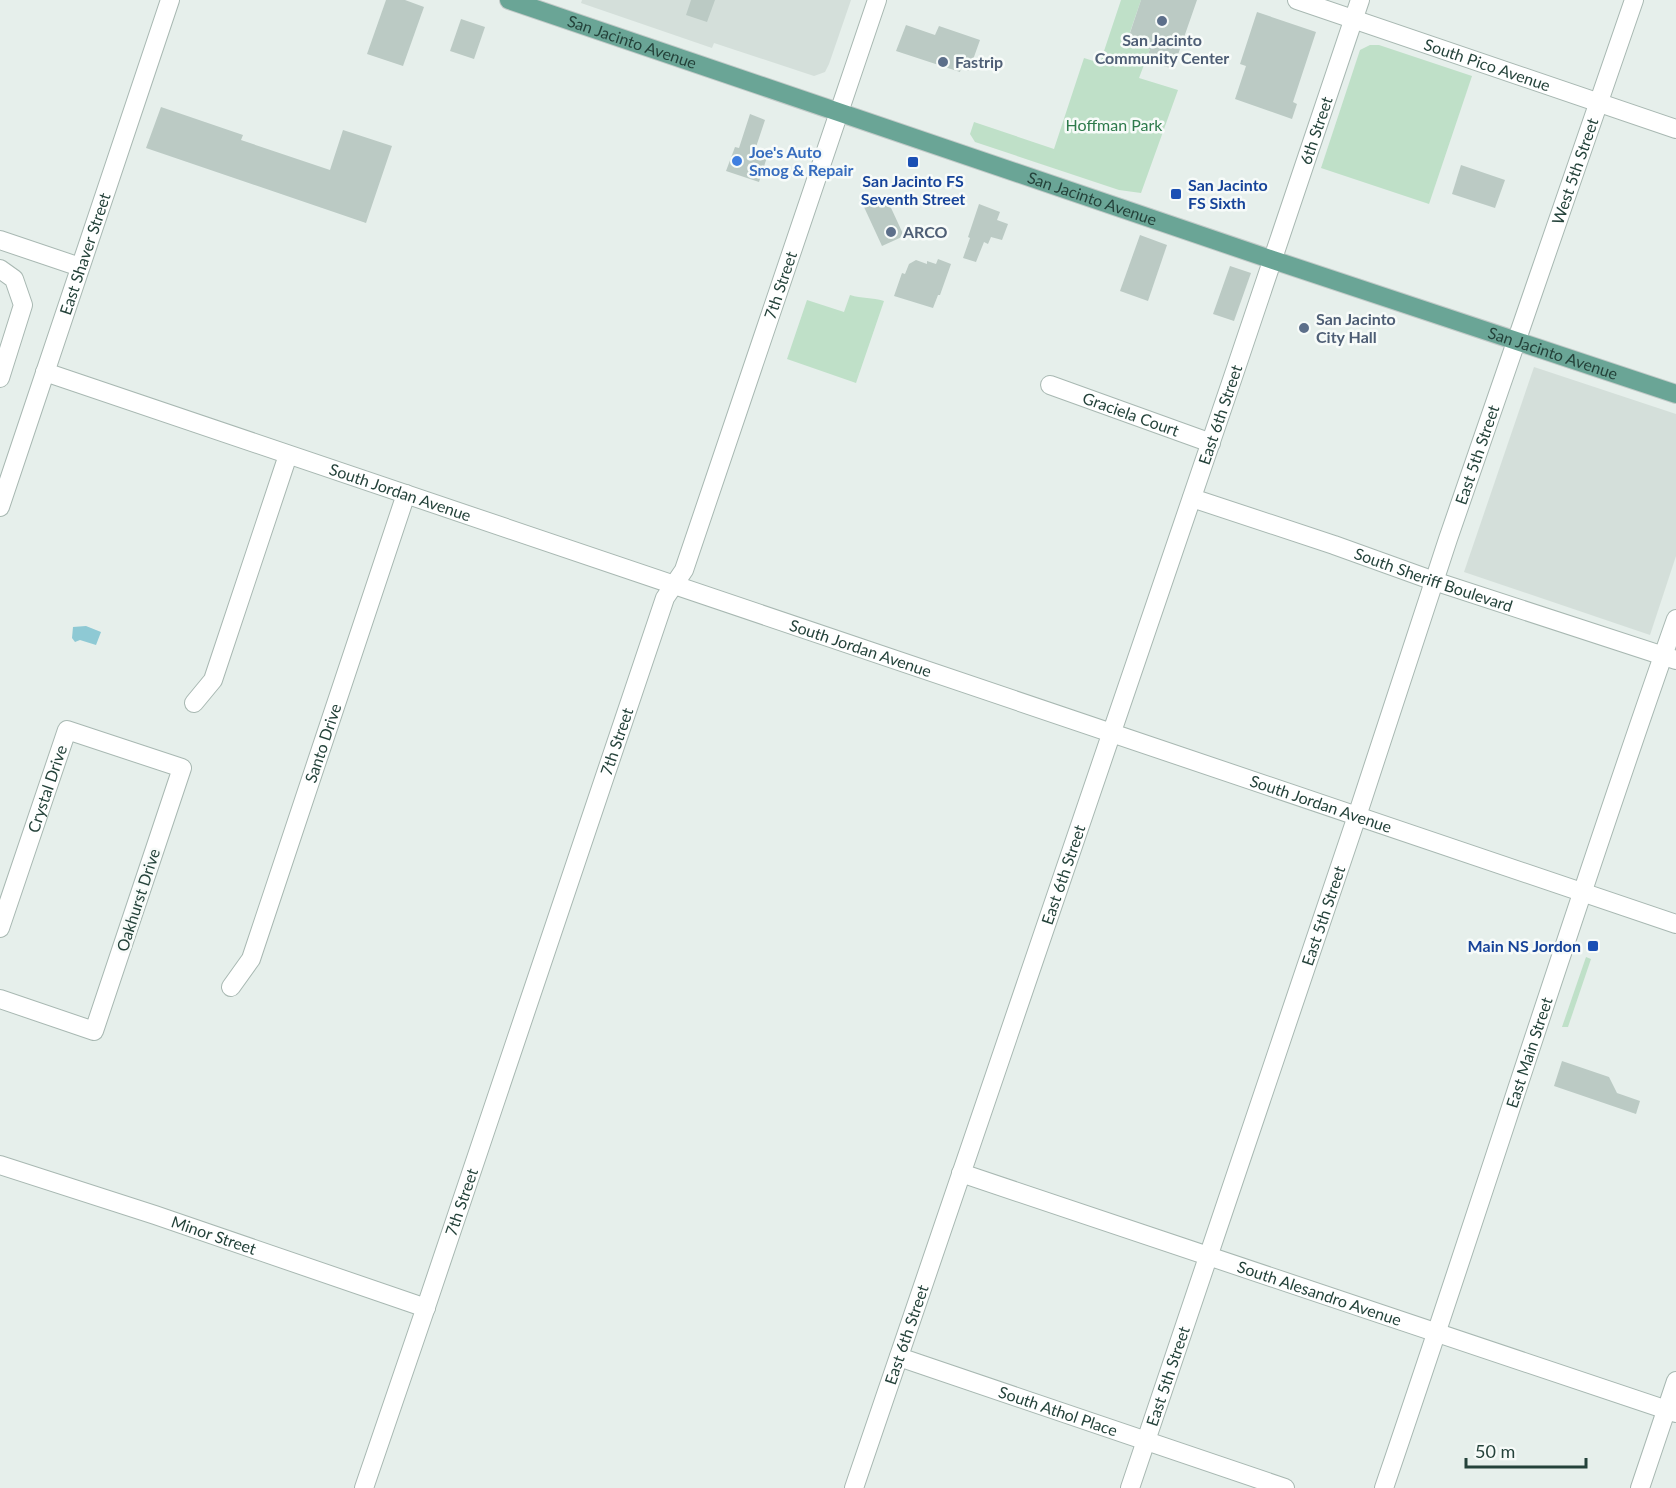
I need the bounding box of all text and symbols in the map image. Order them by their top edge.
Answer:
street label: San Jacinto Avenue [565,11,699,72]
marker: San Jacinto Community Center [1155,14,1169,28]
place label: San Jacinto Community Center [1095,30,1229,67]
street label: South Pico Avenue [1422,34,1553,95]
place label: Fastrip [955,52,1003,71]
marker: Fastrip [936,55,950,69]
street label: 6th Street [1295,94,1336,167]
park label: Hoffman Park [1066,115,1163,134]
street label: West 5th Street [1547,115,1602,227]
place label: Joe's Auto Smog & Repair [749,142,854,179]
marker: Joe's Auto Smog & Repair [730,154,744,168]
marker: San Jacinto FS Seventh Street [906,155,920,169]
street label: San Jacinto Avenue [1025,167,1159,229]
place label: San Jacinto FS Seventh Street [861,171,965,208]
place label: San Jacinto FS Sixth [1188,175,1268,212]
marker: San Jacinto FS Sixth [1169,187,1183,201]
street label: East Shaver Street [55,190,114,317]
place label: ARCO [902,222,948,241]
marker: ARCO [884,225,898,239]
street label: 7th Street [760,249,800,321]
place label: San Jacinto City Hall [1316,309,1396,346]
marker: San Jacinto City Hall [1297,321,1311,335]
street label: San Jacinto Avenue [1486,322,1620,383]
street label: East 6th Street [1194,362,1246,467]
street label: Graciela Court [1080,388,1182,440]
street label: East 5th Street [1451,402,1503,507]
street label: South Jordan Avenue [327,459,474,525]
street label: South Sheriff Boulevard [1352,543,1515,615]
street label: South Jordan Avenue [787,615,934,680]
street label: Santo Drive [300,701,345,785]
street label: 7th Street [596,705,636,778]
street label: Crystal Drive [23,742,70,835]
street label: South Jordan Avenue [1248,771,1394,836]
street label: East 6th Street [1037,822,1089,927]
street label: Oakhurst Drive [112,846,163,954]
street label: East 5th Street [1297,863,1349,968]
place label: Main NS Jordon [1468,936,1581,955]
marker: Main NS Jordon [1586,939,1600,953]
street label: East Main Street [1501,994,1556,1110]
street label: 7th Street [441,1165,481,1238]
street label: Minor Street [169,1211,259,1258]
street label: South Alesandro Avenue [1235,1256,1404,1329]
street label: East 6th Street [880,1282,932,1387]
street label: East 5th Street [1142,1323,1193,1428]
street label: South Athol Place [996,1382,1120,1439]
scale bar [1466,1431,1586,1469]
text: 50 m [1475,1440,1515,1462]

